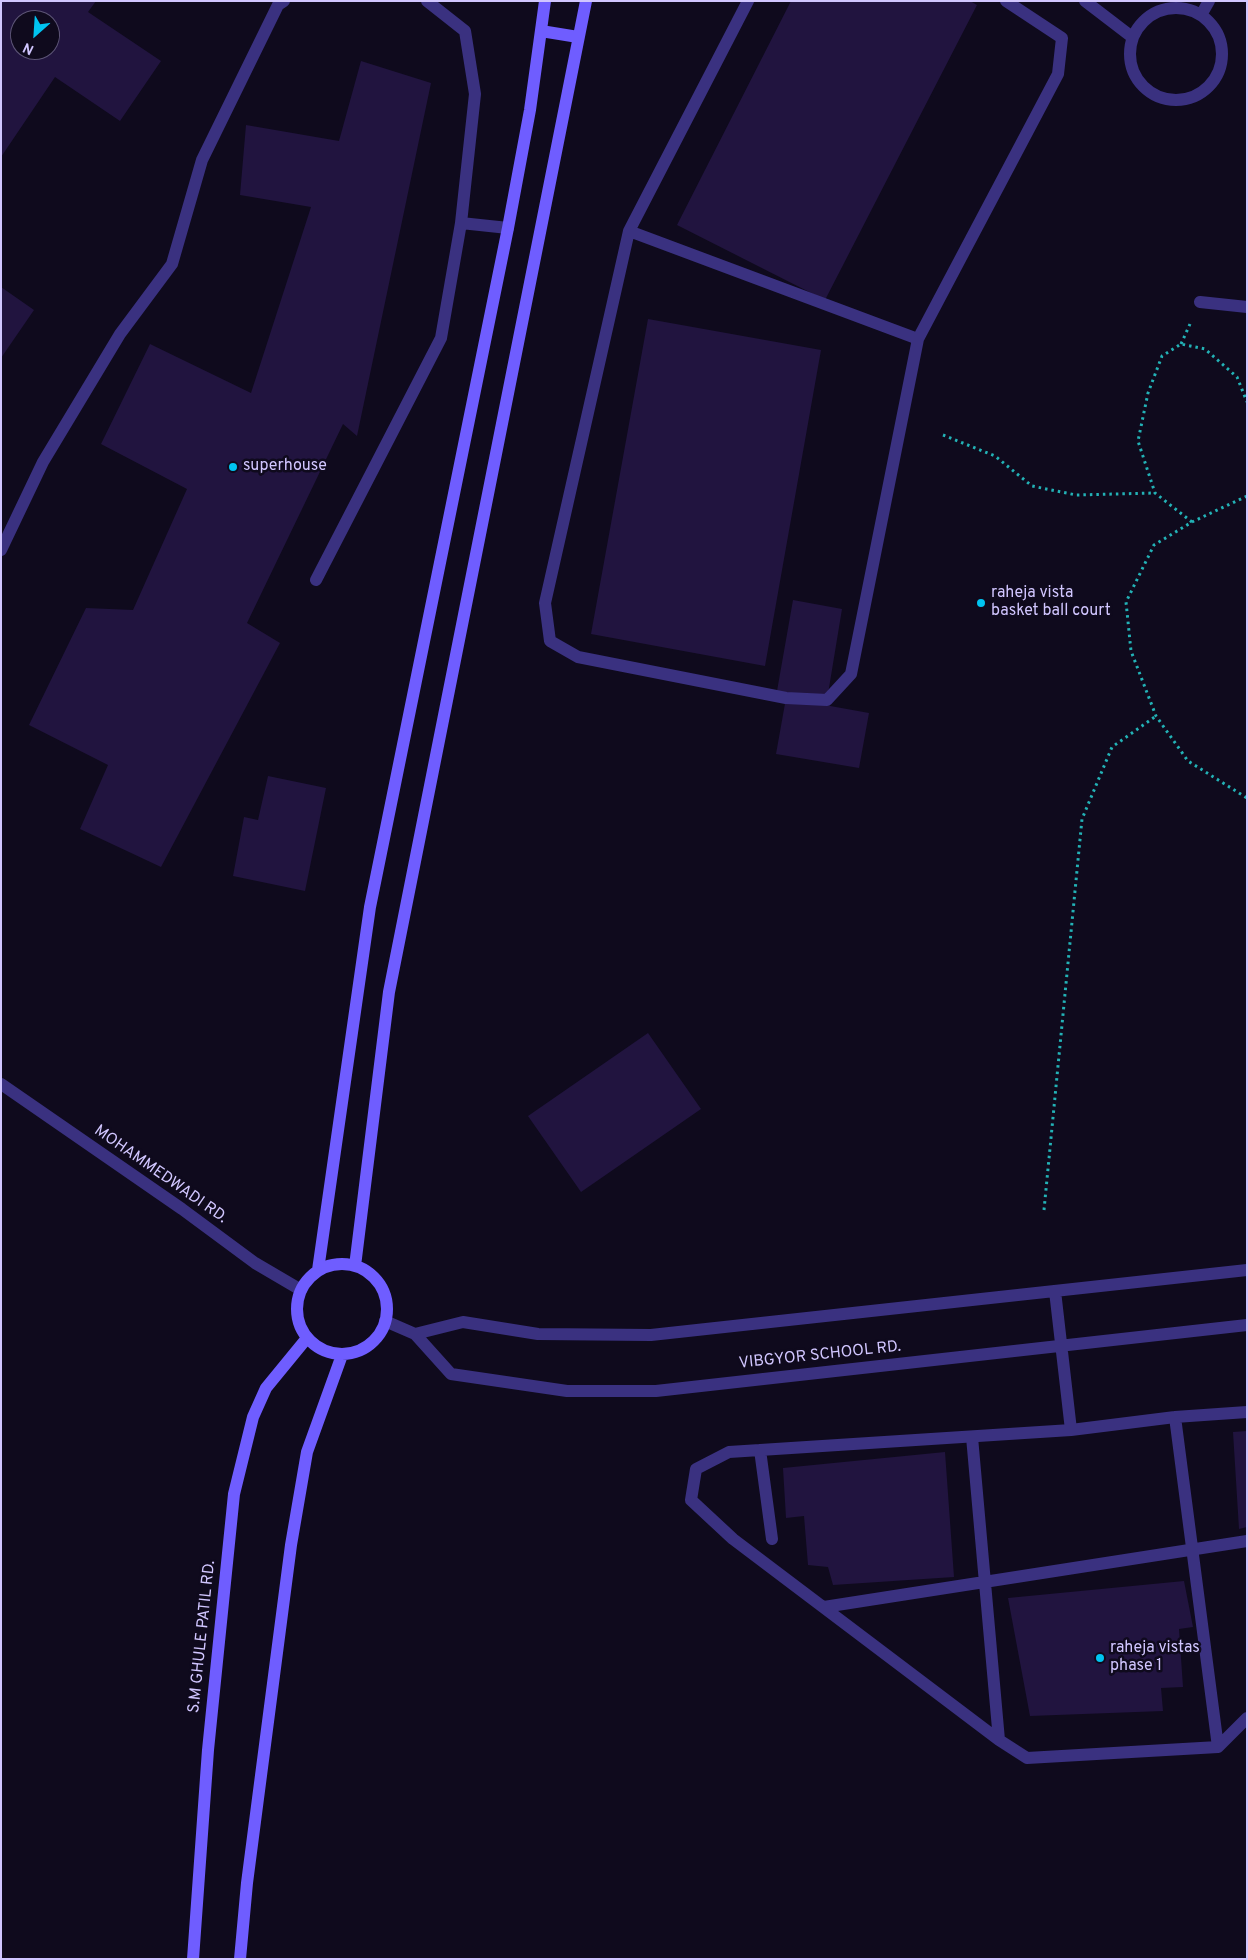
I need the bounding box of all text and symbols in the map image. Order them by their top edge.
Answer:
north arrow [10,10,60,60]
text: N [20,38,37,58]
place label: superhouse [243,457,327,477]
marker: superhouse [227,461,239,473]
place label: raheja vista basket ball court [991,584,1111,622]
marker: raheja vista basket ball court [975,597,987,609]
street label: MOHAMMEDWADI RD. [90,1122,230,1228]
street label: VIBGYOR SCHOOL RD. [738,1338,902,1374]
street label: S.M GHULE PATIL RD. [185,1560,221,1714]
place label: raheja vistas phase 1 [1110,1639,1200,1677]
marker: raheja vistas phase 1 [1094,1652,1106,1664]

